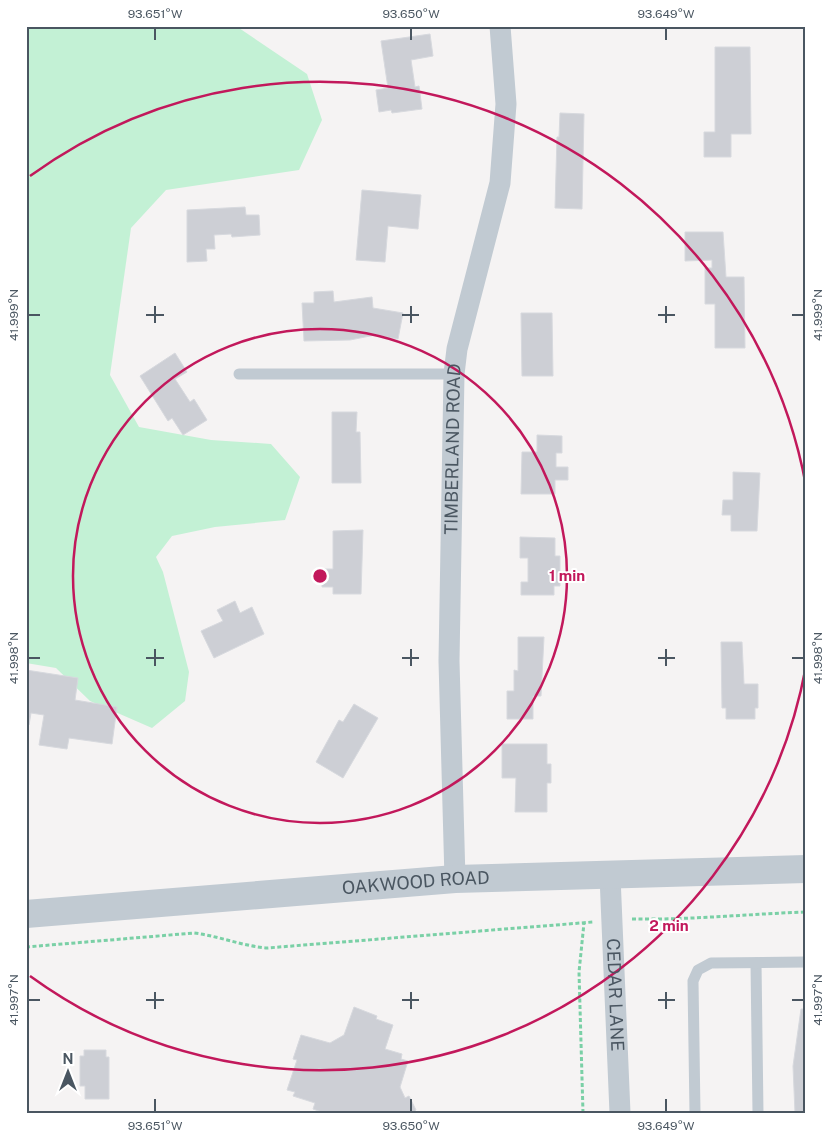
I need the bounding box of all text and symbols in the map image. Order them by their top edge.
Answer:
text: 93.651°W [128,7,183,21]
text: 93.650°W [382,7,440,21]
text: 93.649°W [637,7,695,21]
text: 41.999°N [7,289,21,341]
text: 41.999°N [811,289,825,341]
street label: TIMBERLAND ROAD [440,362,465,535]
centre of rings [311,567,329,585]
text: 1 min [549,567,585,584]
text: 41.998°N [7,632,21,684]
text: 41.998°N [811,632,825,684]
street label: OAKWOOD ROAD [341,867,490,898]
text: 2 min [649,917,689,934]
street label: CEDAR LANE [603,938,628,1052]
text: 41.997°N [7,974,21,1026]
text: 41.997°N [811,974,825,1026]
north arrow [42,1046,92,1096]
text: N [63,1051,73,1067]
text: 93.651°W [128,1119,183,1133]
text: 93.650°W [382,1119,440,1133]
text: 93.649°W [637,1119,695,1133]

